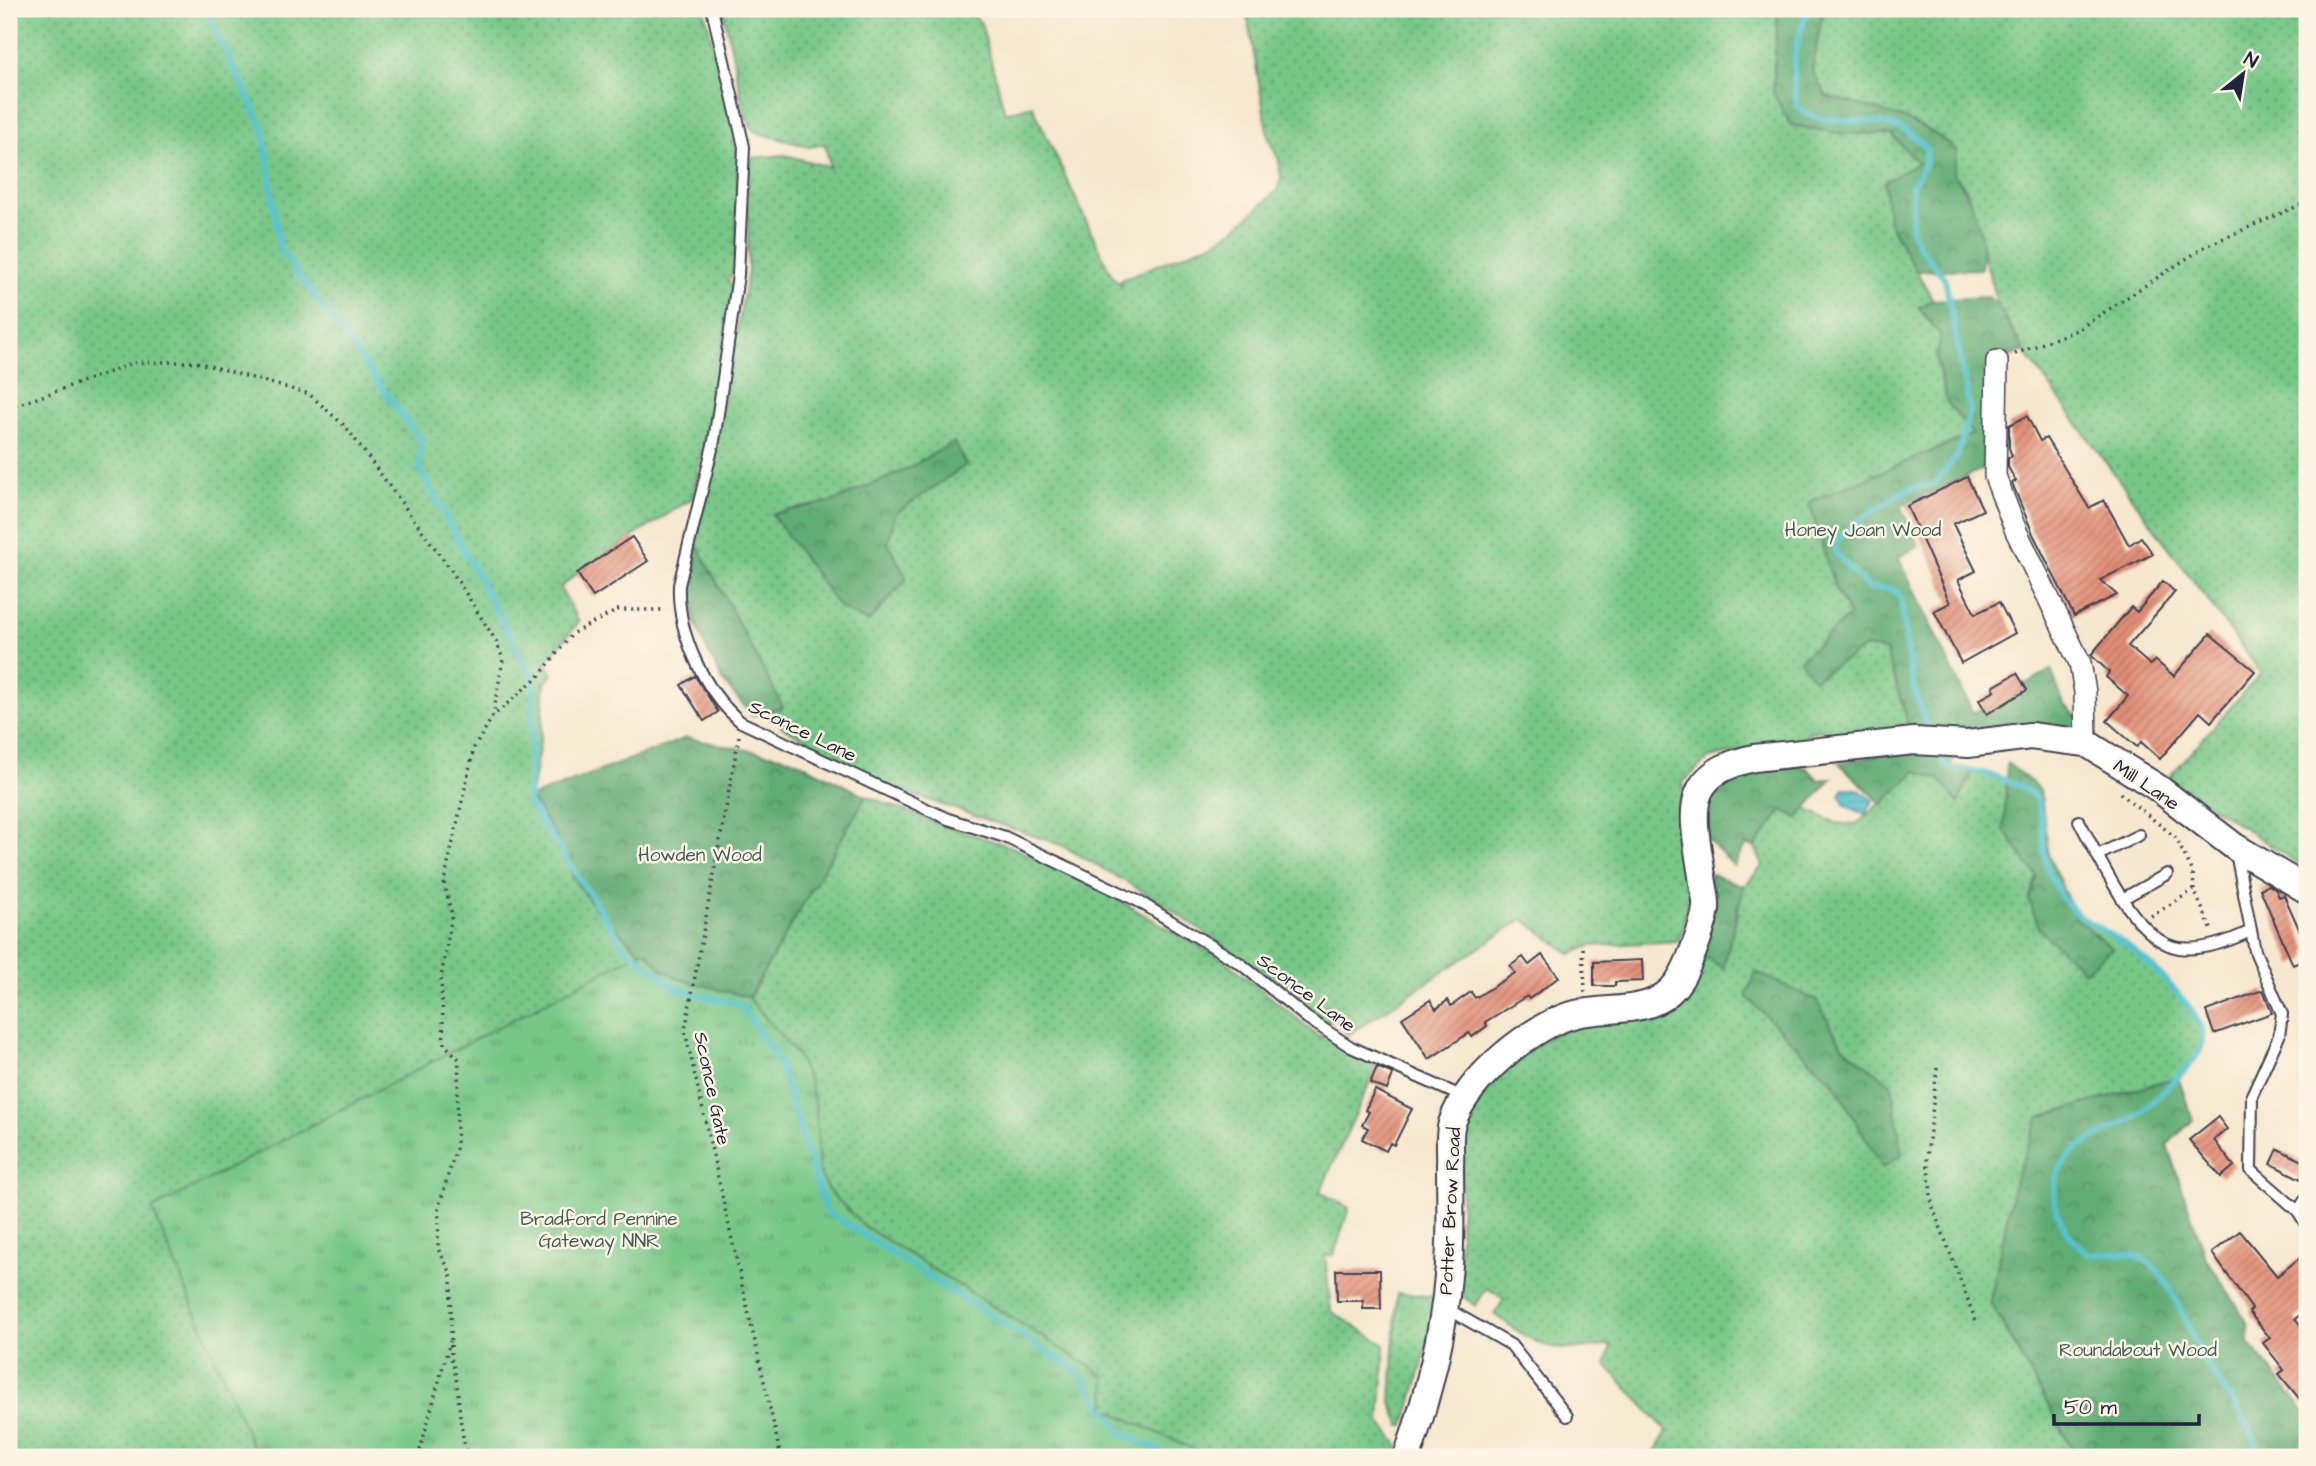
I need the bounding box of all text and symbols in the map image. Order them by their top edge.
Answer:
north arrow [2208,38,2278,108]
text: N [2239,46,2263,75]
park label: Honey Joan Wood [1785,517,1942,545]
street label: Sconce Lane [744,694,861,769]
street label: Mill Lane [2108,753,2185,817]
park label: Howden Wood [638,842,762,869]
street label: Sconce Lane [1251,947,1361,1039]
street label: Sconce Gate [686,1029,737,1147]
street label: Potter Brow Road [1433,1126,1468,1296]
park label: Bradford Pennine Gateway NNR [520,1206,678,1256]
park label: Roundabout Wood [2059,1337,2217,1364]
scale bar [2054,1382,2199,1426]
text: 50 m [2064,1393,2118,1422]

